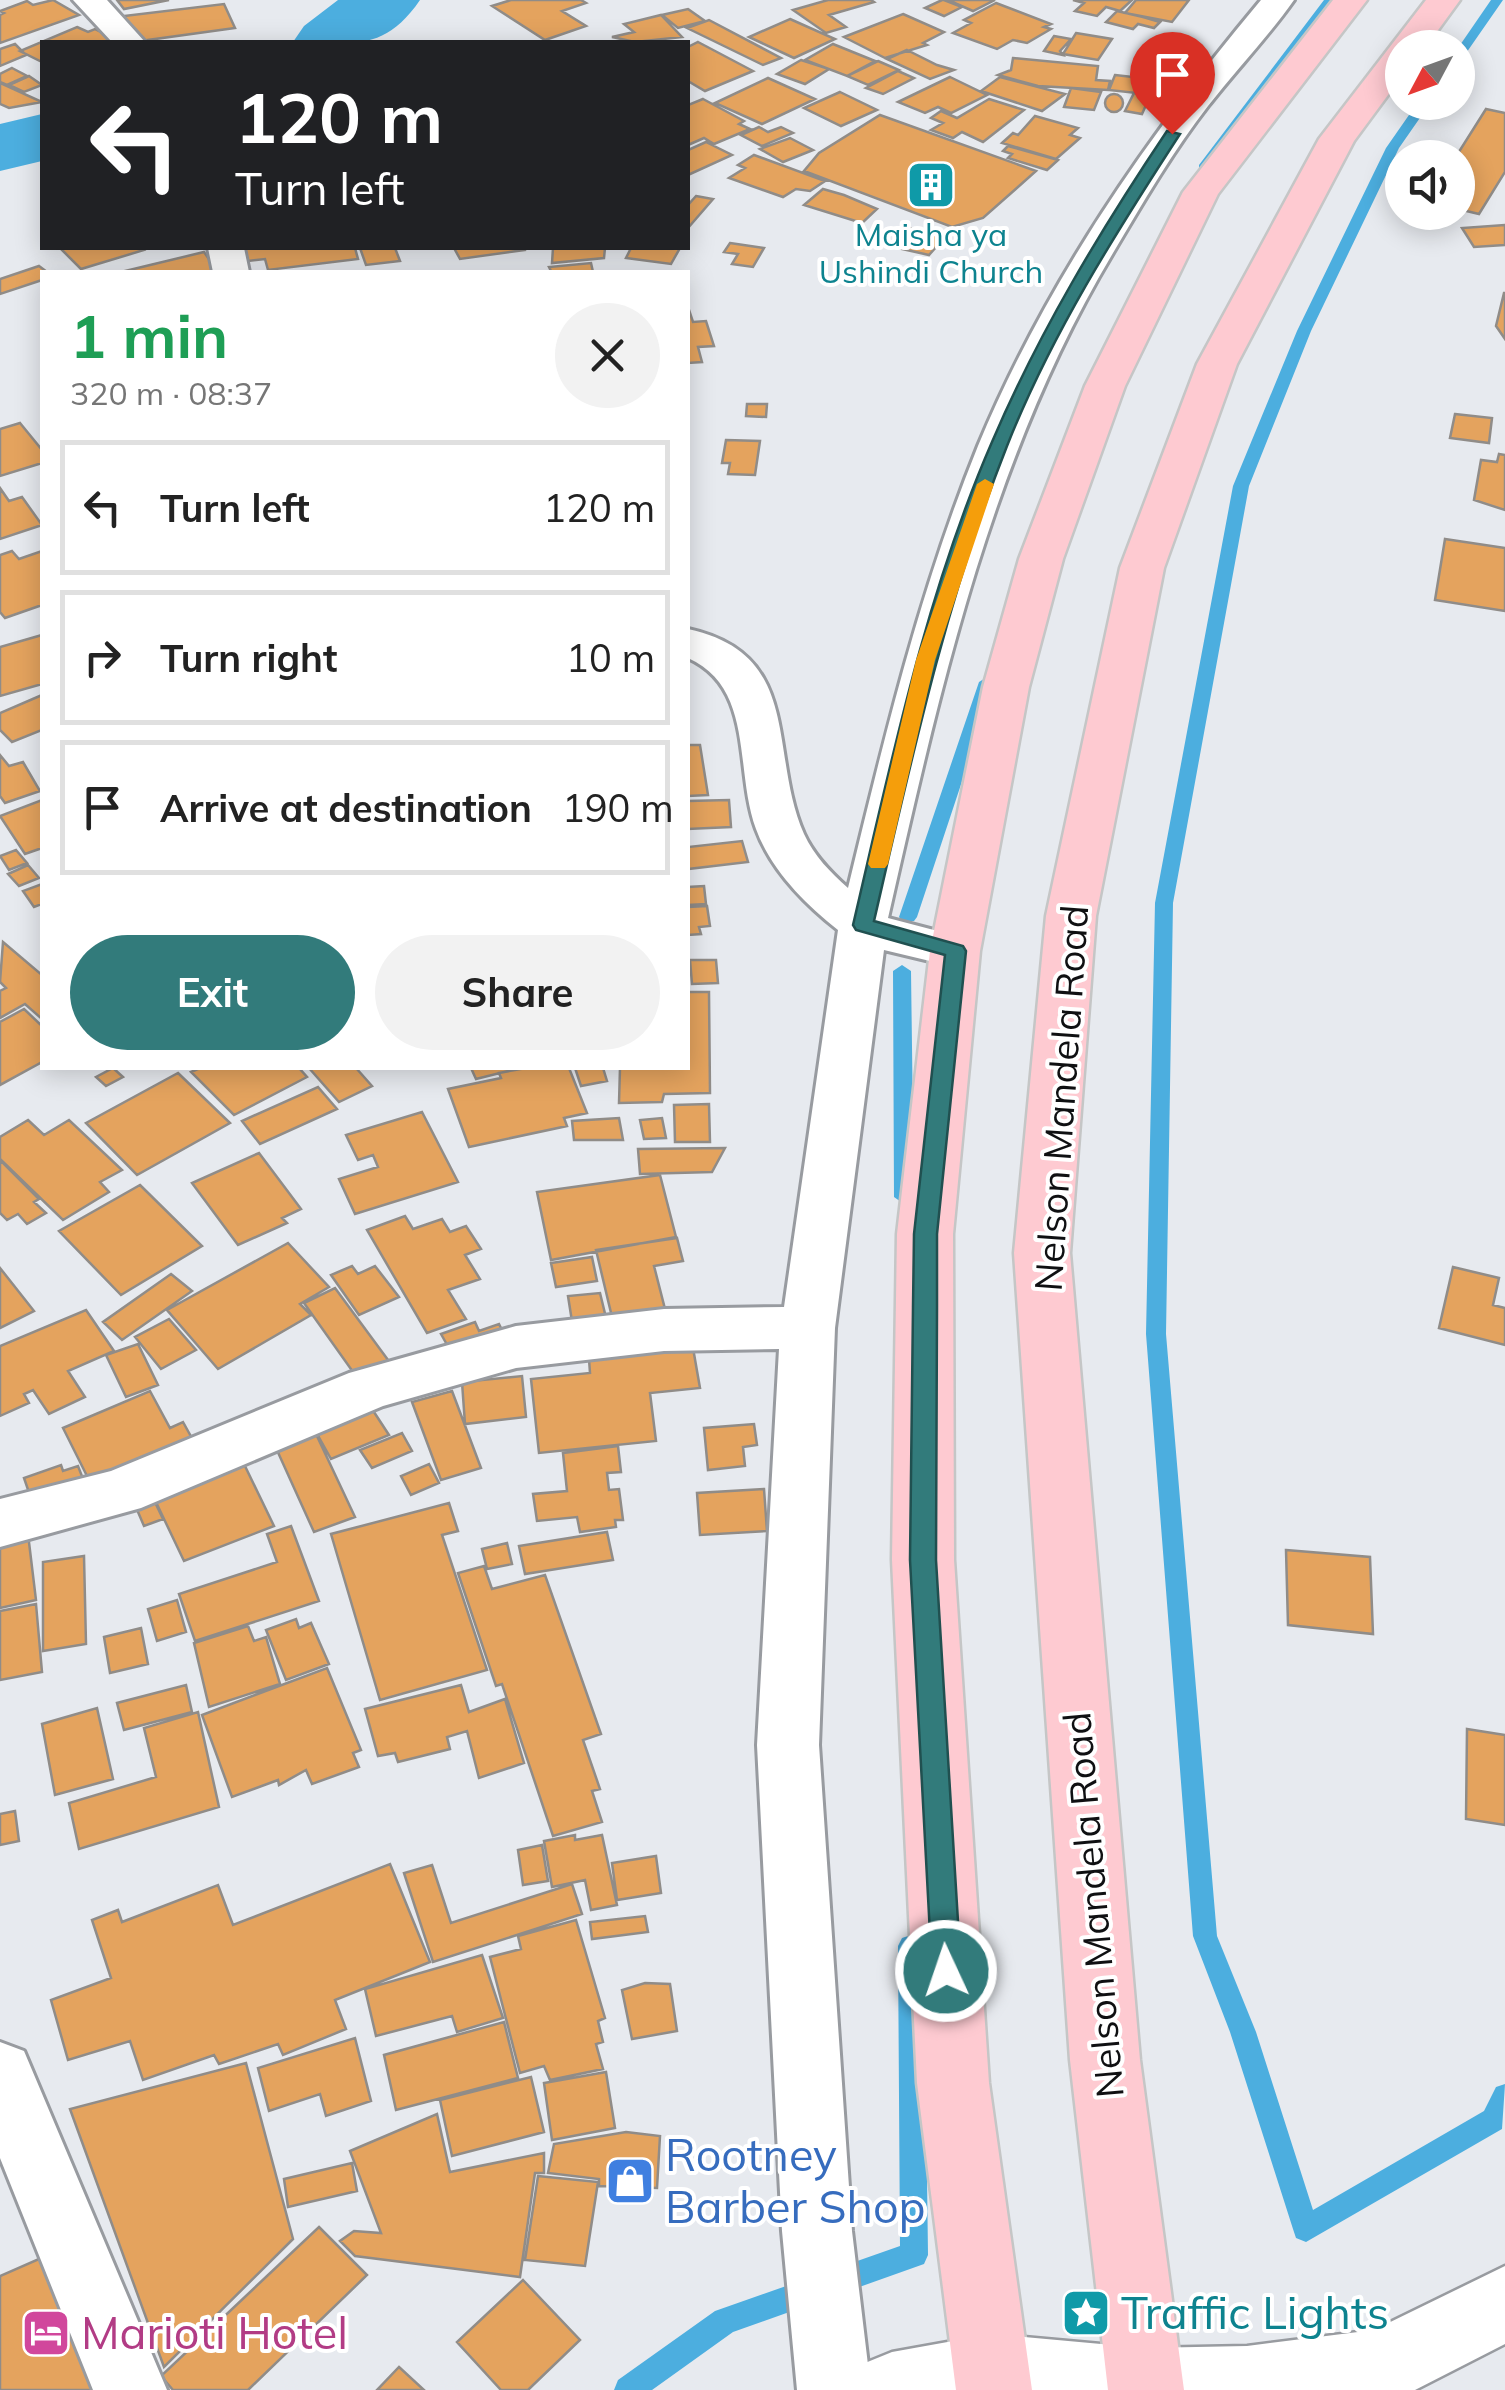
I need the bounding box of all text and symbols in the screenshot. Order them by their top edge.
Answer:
north arrow [1385,30,1475,120]
map controls [1385,30,1475,230]
pin [1130,32,1215,135]
icon: arrive [1145,47,1200,102]
text: 120 m [235,73,443,161]
icon: left [70,80,200,210]
button: sound [1385,140,1475,230]
building icon: Maisha ya Ushindi Church [905,159,957,211]
text: Turn left [235,160,404,216]
place label: Maisha ya Ushindi Church [819,214,1043,291]
text: 1 min [70,298,228,373]
button: close [555,303,660,408]
text: 320 m · 08:37 [70,373,272,413]
icon: left [75,480,130,535]
text: Turn left [160,484,310,532]
text: 120 m [543,484,655,532]
icon: right [75,630,130,685]
text: Turn right [160,634,337,682]
text: 10 m [566,634,655,682]
icon: arrive [75,780,130,835]
text: Arrive at destination [160,784,532,832]
text: 190 m [562,784,674,832]
street label: Nelson Mandela Road [1024,903,1098,1293]
button: Exit [70,935,355,1050]
button: Share [375,935,660,1050]
street label: Nelson Mandela Road [1052,1710,1134,2100]
position arrow [894,1919,998,2023]
place label: Rootney Barber Shop [665,2126,926,2234]
shop icon: Rootney Barber Shop [604,2155,656,2207]
place label: Traffic Lights [1121,2284,1389,2340]
place icon: Traffic Lights [1060,2287,1112,2339]
place label: Marioti Hotel [81,2304,348,2360]
hotel icon: Marioti Hotel [20,2307,72,2359]

